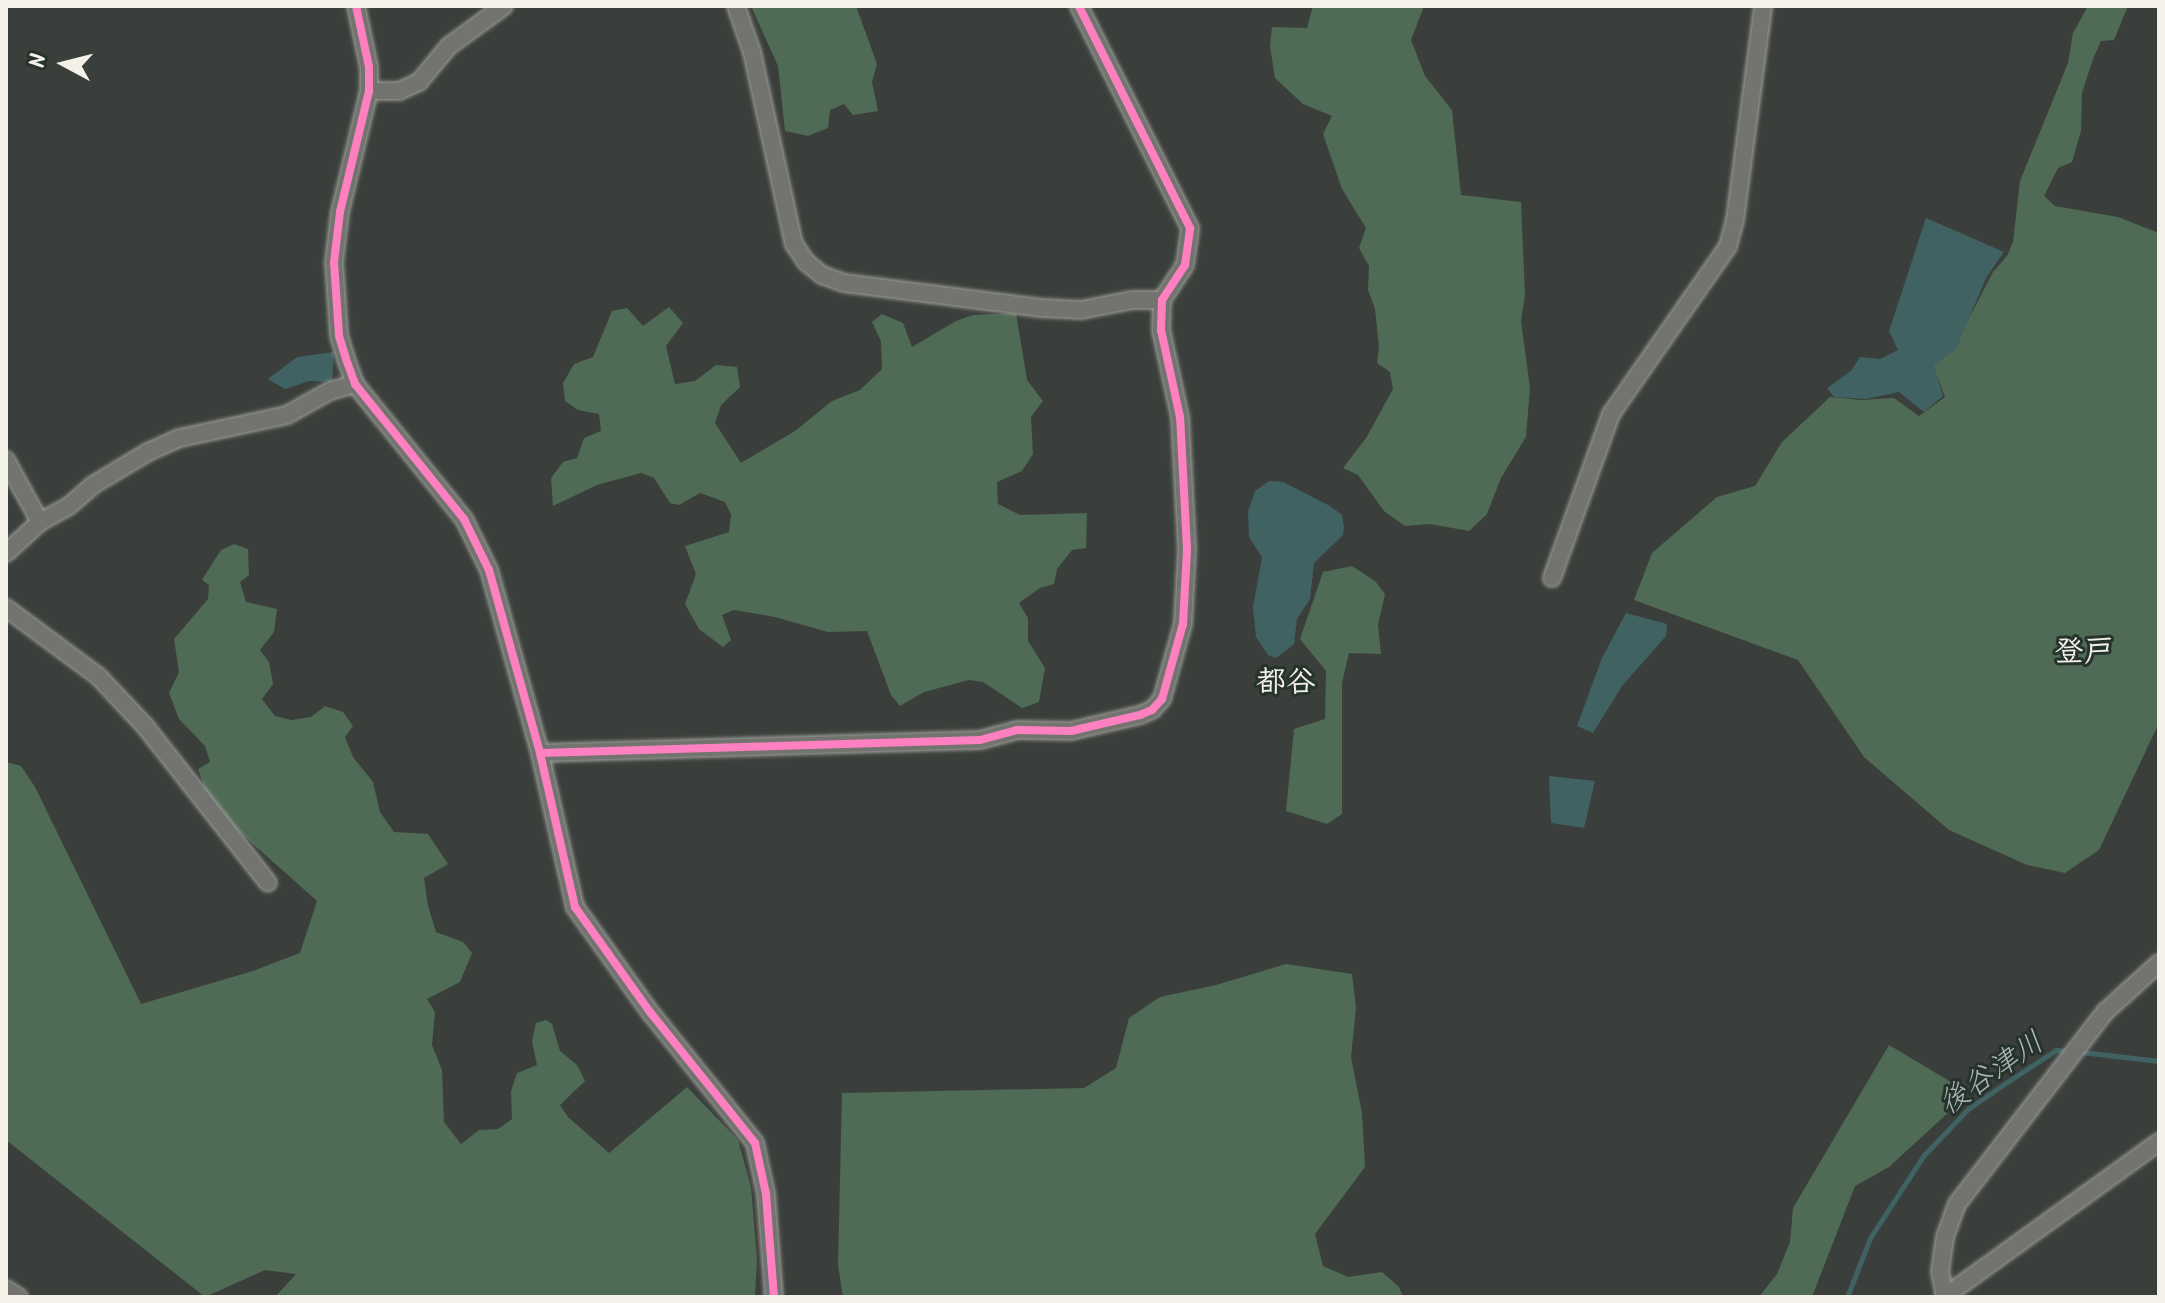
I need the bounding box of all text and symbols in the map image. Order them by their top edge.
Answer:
north arrow [24,24,104,104]
text: N [21,52,58,70]
district label: 登戸 [2054,635,2114,671]
district label: 都谷 [1256,665,1316,701]
water label: 後谷津川 [1933,1025,2051,1123]

